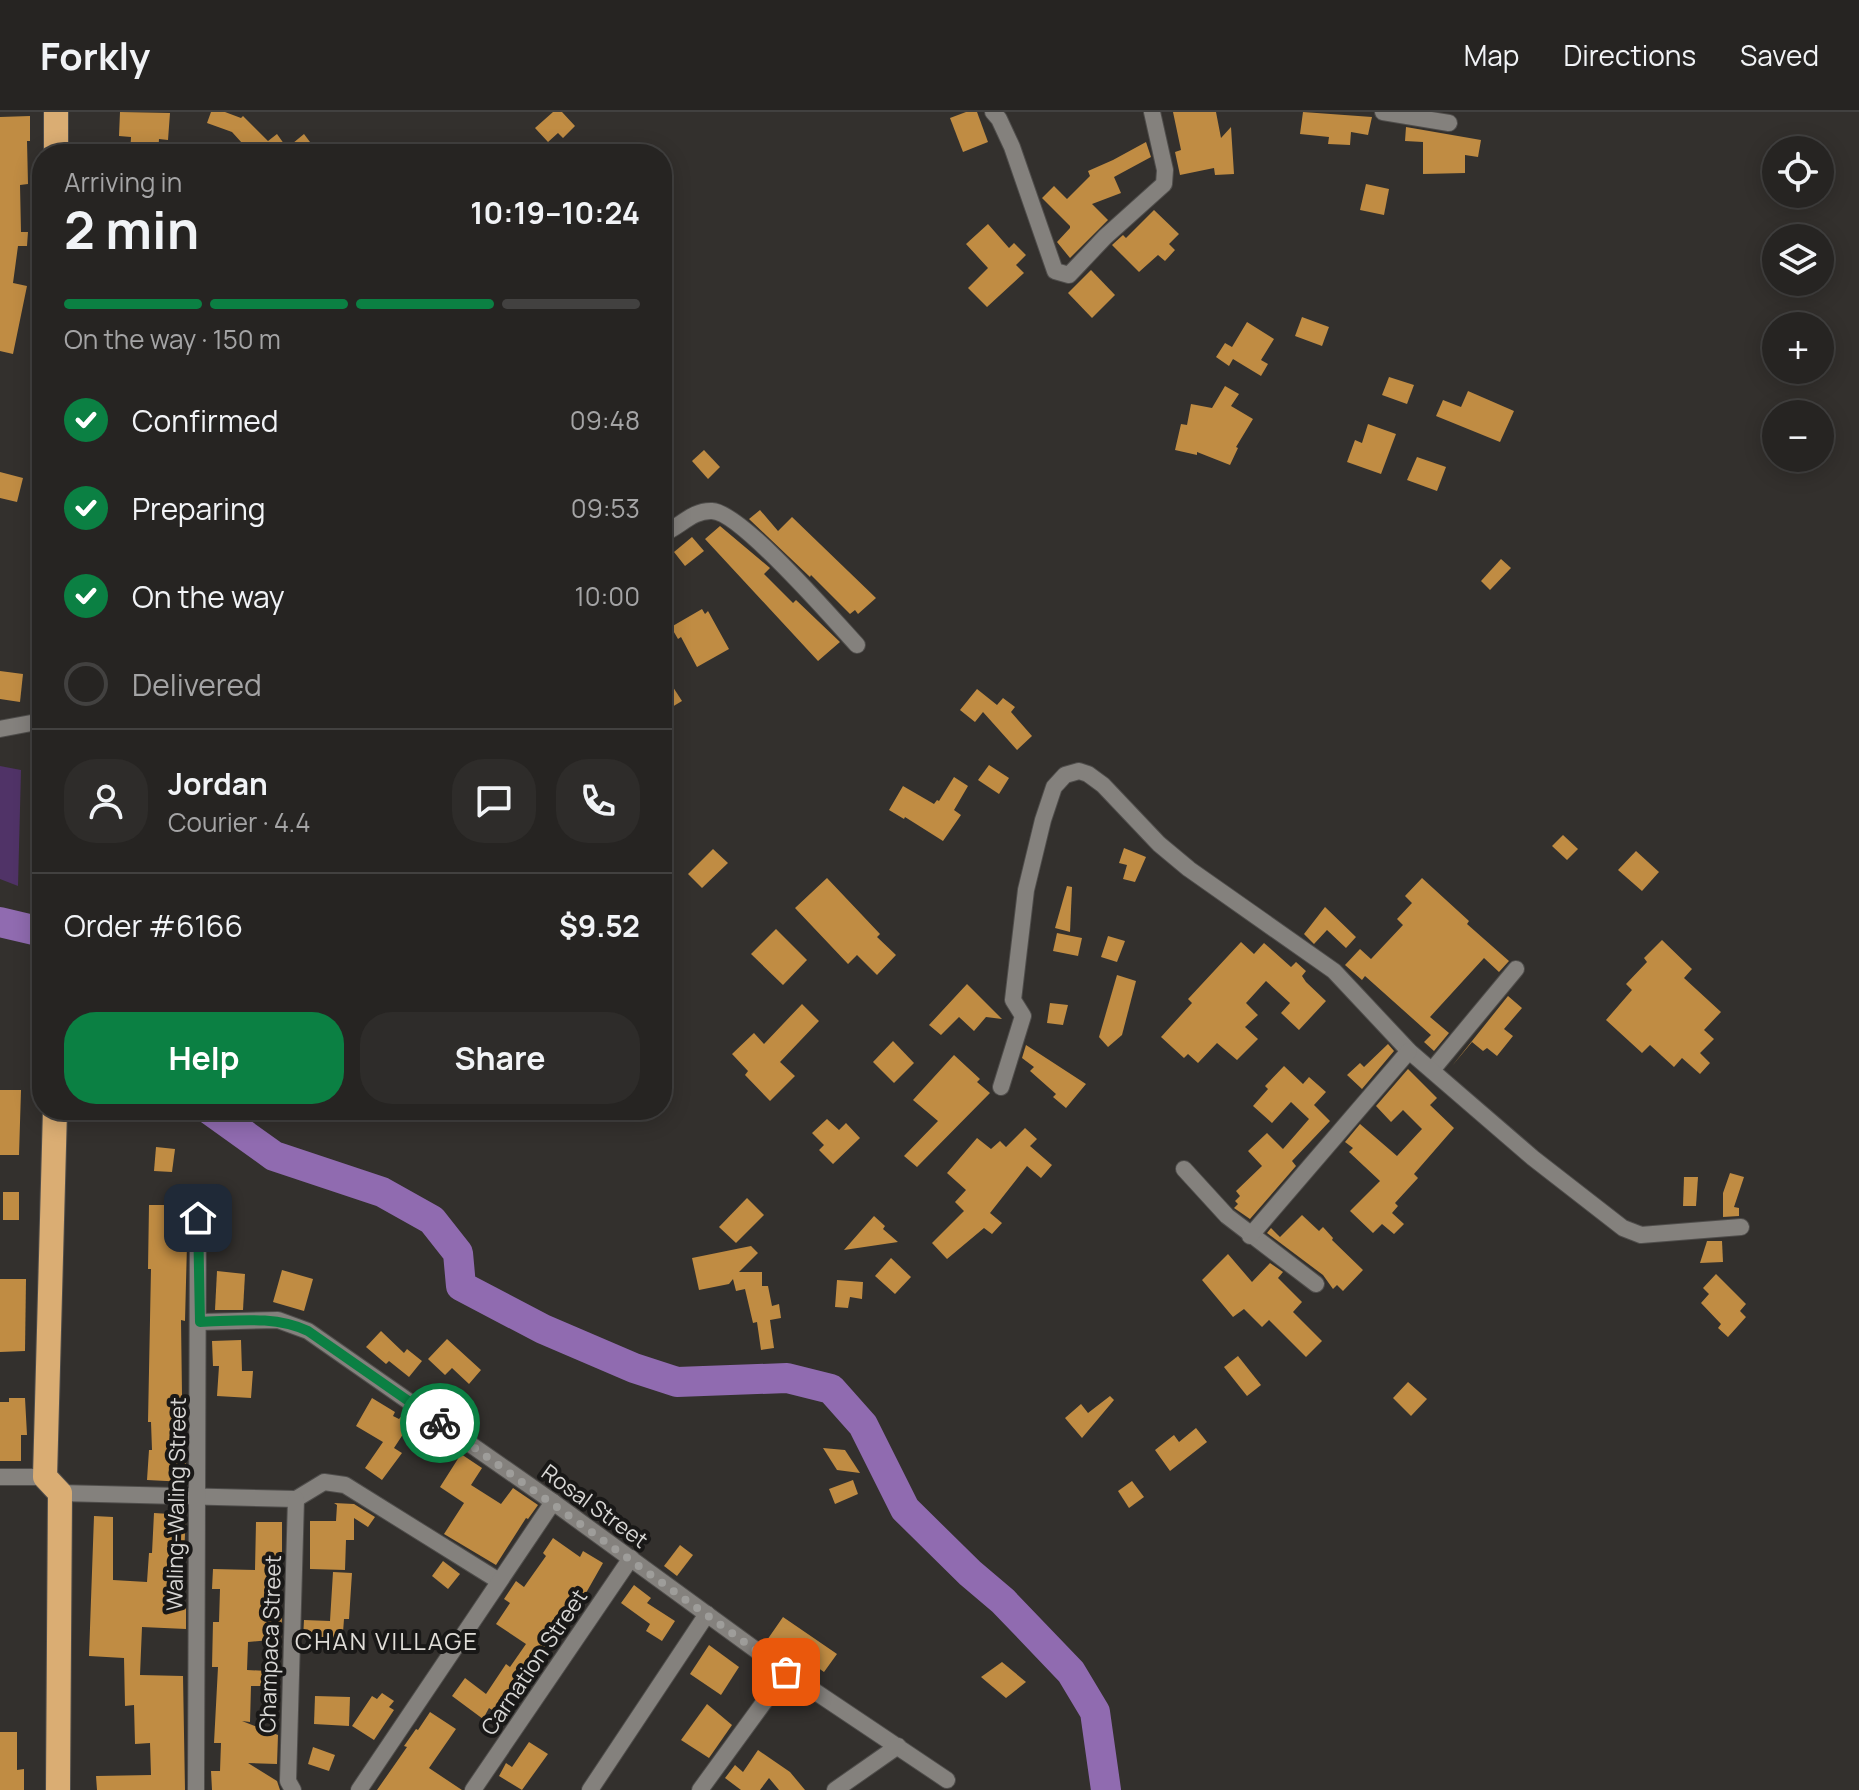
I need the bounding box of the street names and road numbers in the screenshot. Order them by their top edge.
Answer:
street label: Waling-Waling Street [159,1397,193,1611]
street label: Rosal Street [536,1457,654,1555]
street label: Champaca Street [252,1554,288,1734]
street label: Carnation Street [474,1583,594,1741]

